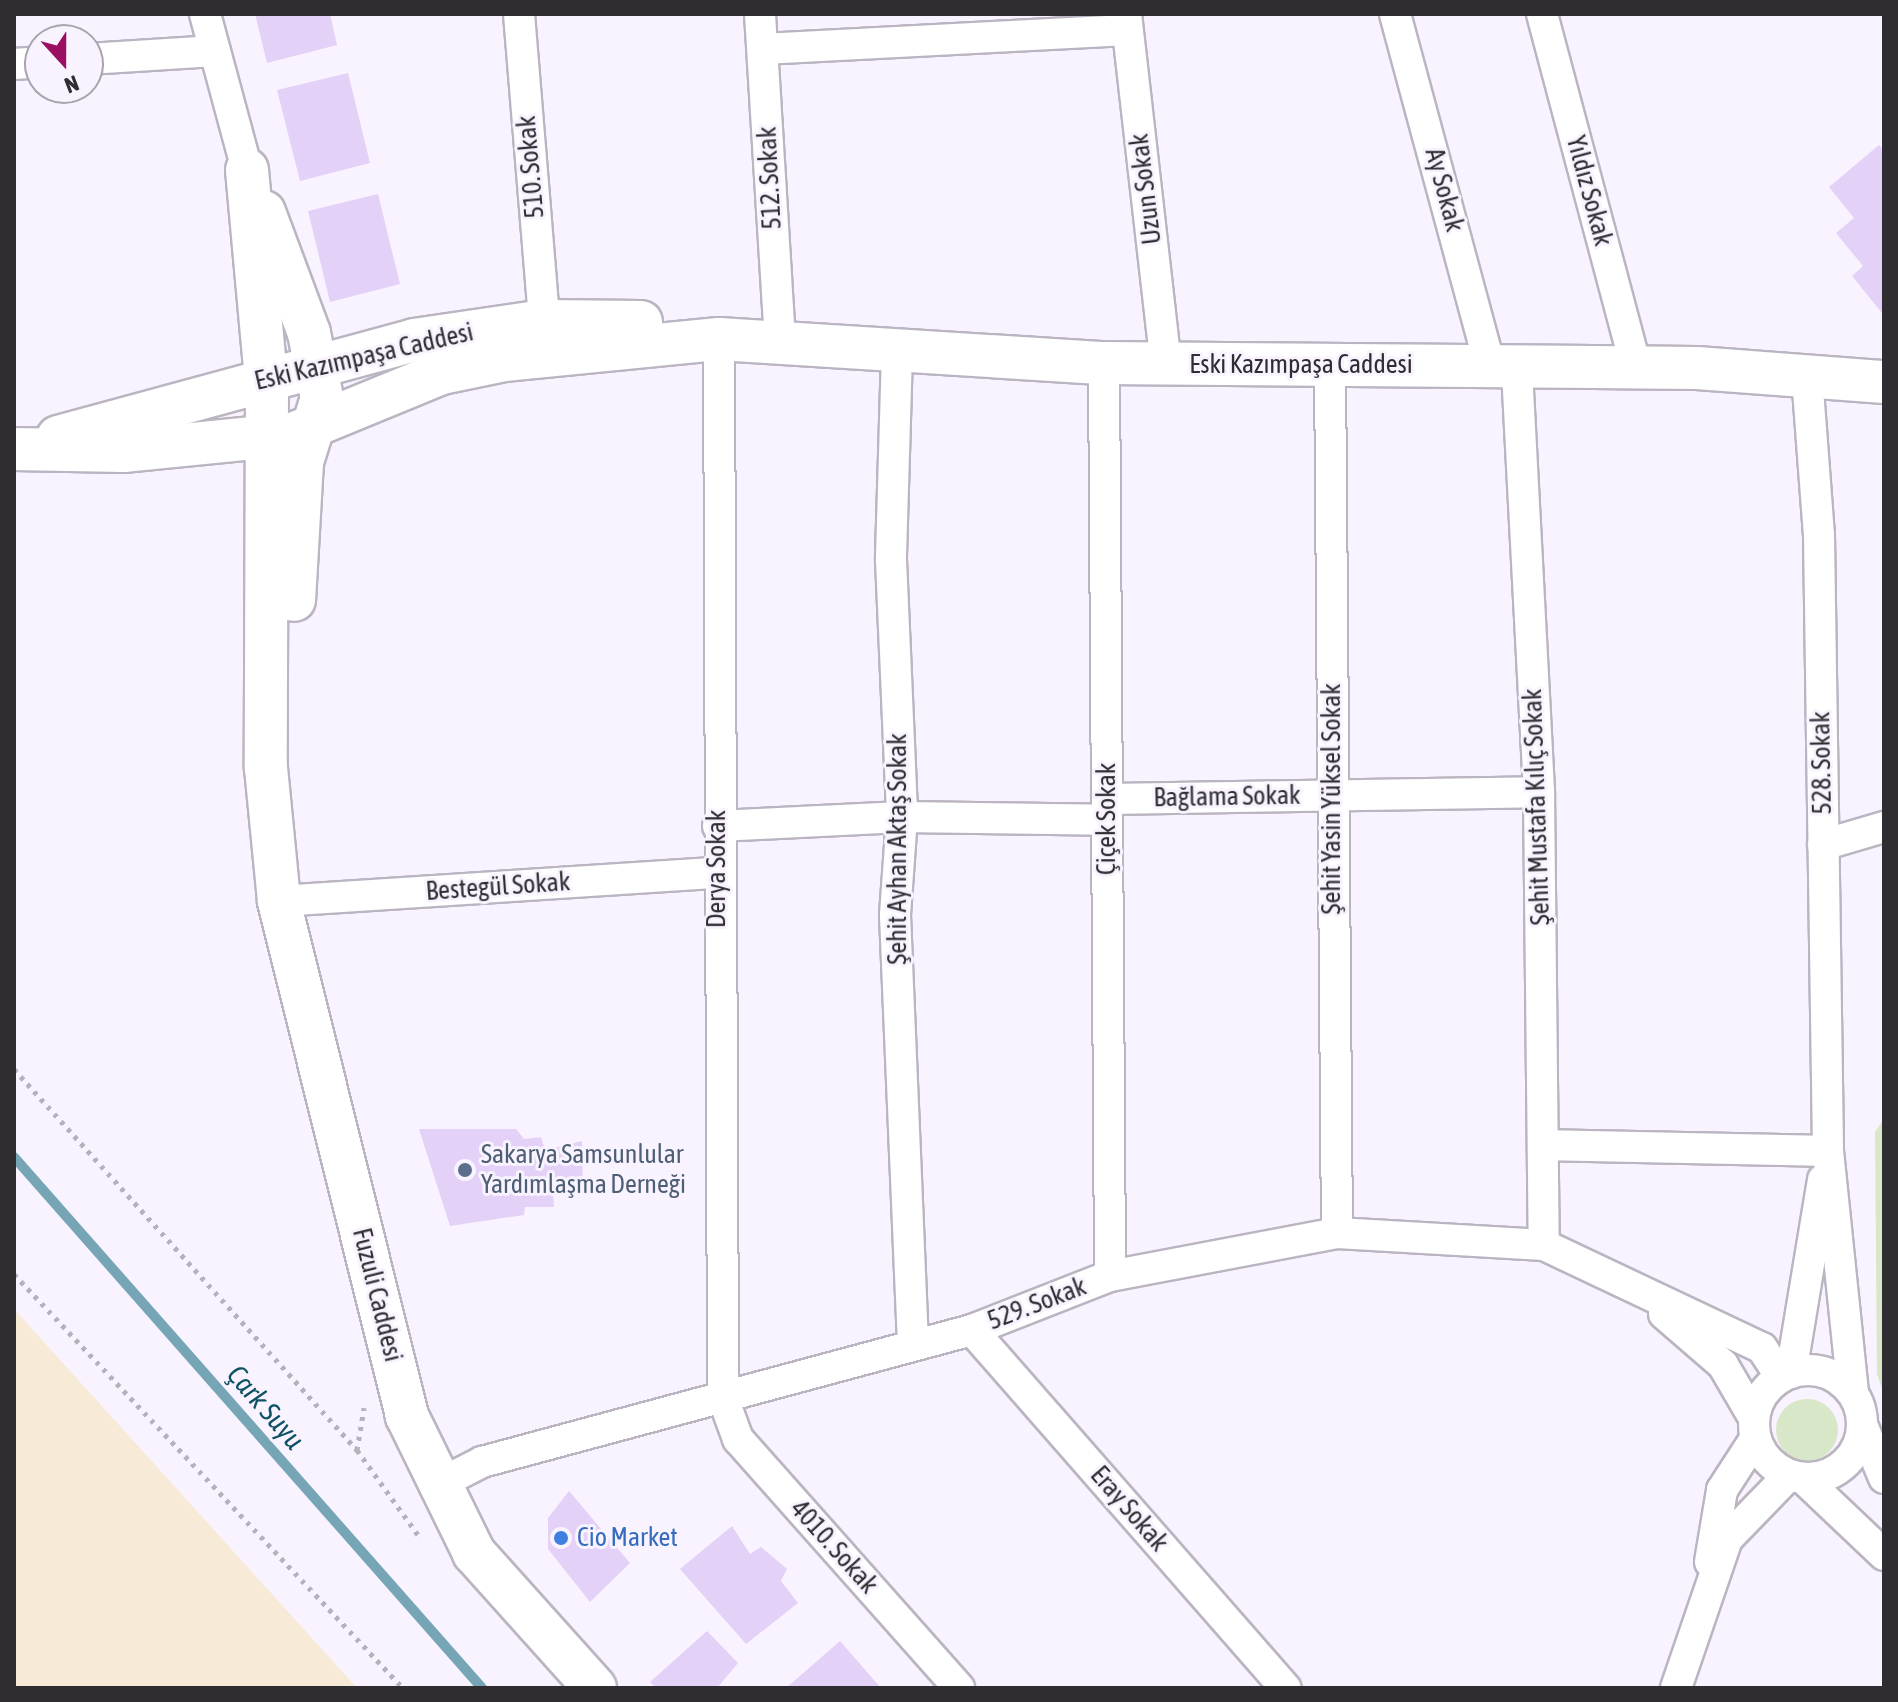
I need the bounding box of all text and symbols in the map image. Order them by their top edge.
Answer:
north arrow [24,24,104,104]
text: N [61,70,83,99]
street label: 510. Sokak [511,114,551,220]
street label: 512. Sokak [752,126,788,230]
street label: Uzun Sokak [1124,132,1168,246]
street label: Yıldız Sokak [1559,133,1619,249]
street label: Ay Sokak [1418,145,1470,235]
street label: Eski Kazımpaşa Caddesi [252,317,476,397]
street label: Eski Kazımpaşa Caddesi [1189,349,1413,381]
street label: Şehit Yasin Yüksel Sokak [1316,684,1348,914]
street label: Şehit Mustafa Kılıç Sokak [1517,688,1557,926]
street label: 528. Sokak [1806,711,1838,815]
street label: Şehit Ayhan Aktaş Sokak [882,733,914,965]
street label: Çiçek Sokak [1091,763,1123,875]
street label: Bağlama Sokak [1153,780,1301,814]
street label: Derya Sokak [701,810,733,928]
street label: Bestegül Sokak [425,866,571,908]
place label: Sakarya Samsunlular Yardımlaşma Derneği [481,1139,686,1200]
marker: Sakarya Samsunlular Yardımlaşma Derneği [456,1161,474,1179]
street label: Fuzuli Caddesi [345,1225,409,1365]
street label: 529. Sokak [983,1271,1091,1337]
water label: Çark Suyu [220,1358,312,1456]
street label: Eray Sokak [1084,1460,1174,1558]
street label: 4010. Sokak [784,1494,884,1600]
place label: Cio Market [577,1522,678,1554]
marker: Cio Market [552,1529,570,1547]

